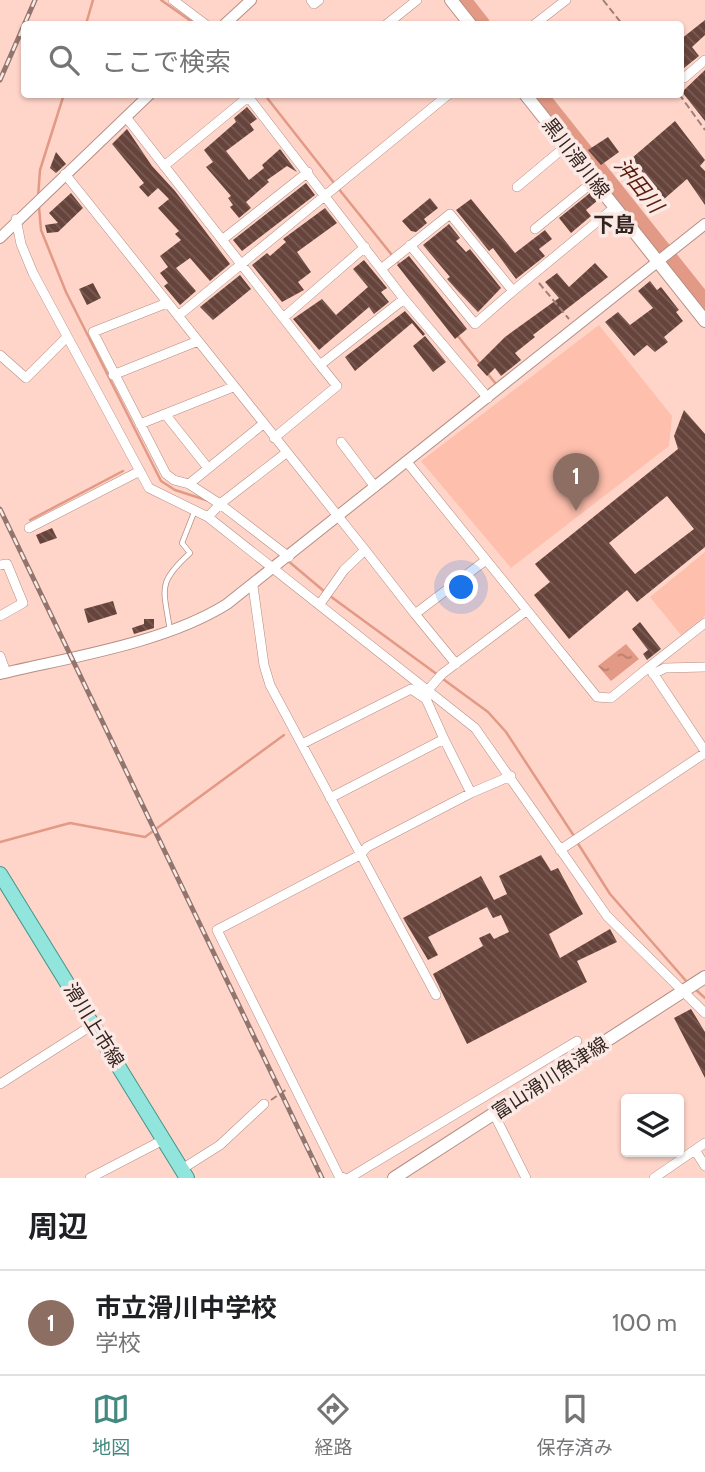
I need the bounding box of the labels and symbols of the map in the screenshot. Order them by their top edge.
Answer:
street label: 黒川滑川線 [538,113,614,203]
water label: 沖田川 [609,153,670,219]
district label: 下島 [593,212,635,237]
pin: 1 [553,453,599,511]
your location [444,570,478,604]
street label: 滑川上市線 [59,979,129,1071]
street label: 富山滑川魚津線 [488,1032,612,1124]

